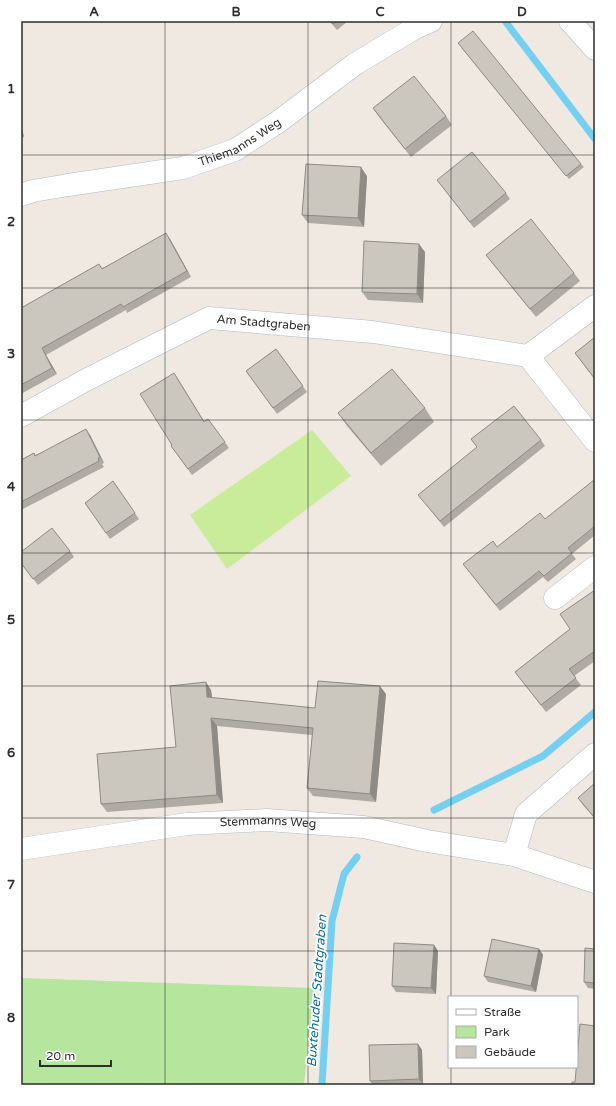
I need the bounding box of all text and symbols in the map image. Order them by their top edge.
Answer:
text: A [89,4,99,20]
text: B [231,4,241,20]
text: C [375,4,385,20]
text: D [517,4,527,20]
text: 1 [7,81,15,97]
street label: Thiemanns Weg [197,115,284,169]
text: 2 [7,214,15,230]
street label: Am Stadtgraben [216,312,311,334]
text: 3 [7,346,15,362]
text: 4 [7,479,16,495]
text: 5 [7,612,15,628]
text: 6 [7,745,15,761]
street label: Stemmanns Weg [219,813,317,831]
text: 7 [7,877,15,893]
water label: Buxtehuder Stadtgraben [304,913,330,1068]
legend [448,996,578,1068]
text: Straße [484,1005,521,1019]
text: 8 [7,1010,15,1026]
text: Park [484,1025,510,1039]
scale bar [40,1042,111,1068]
text: Gebäude [484,1045,536,1059]
text: 20 m [46,1049,75,1063]

